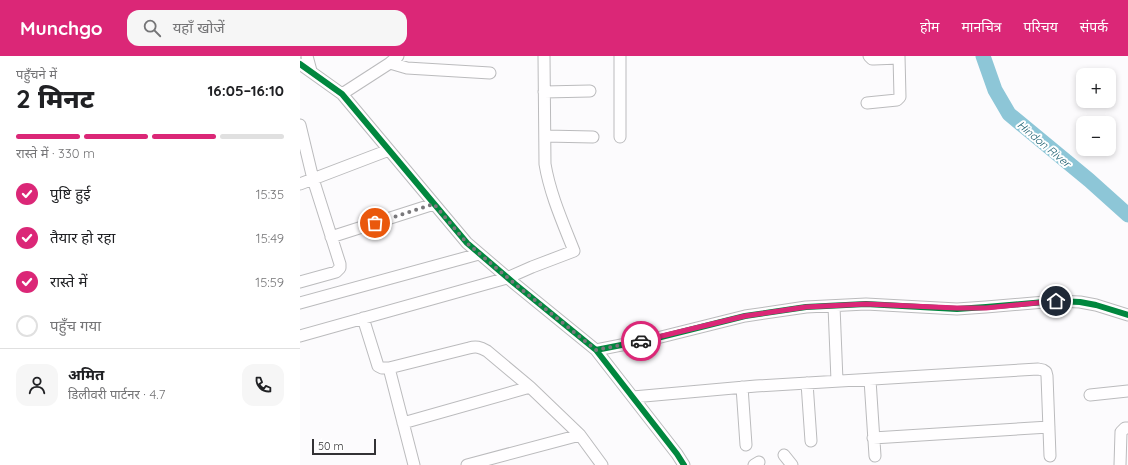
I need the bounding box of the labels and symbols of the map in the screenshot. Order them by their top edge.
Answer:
water label: Hindon River [1015,118,1075,171]
pin [358,206,392,240]
pin [1039,284,1073,318]
courier [621,321,661,361]
scale bar [312,437,376,456]

